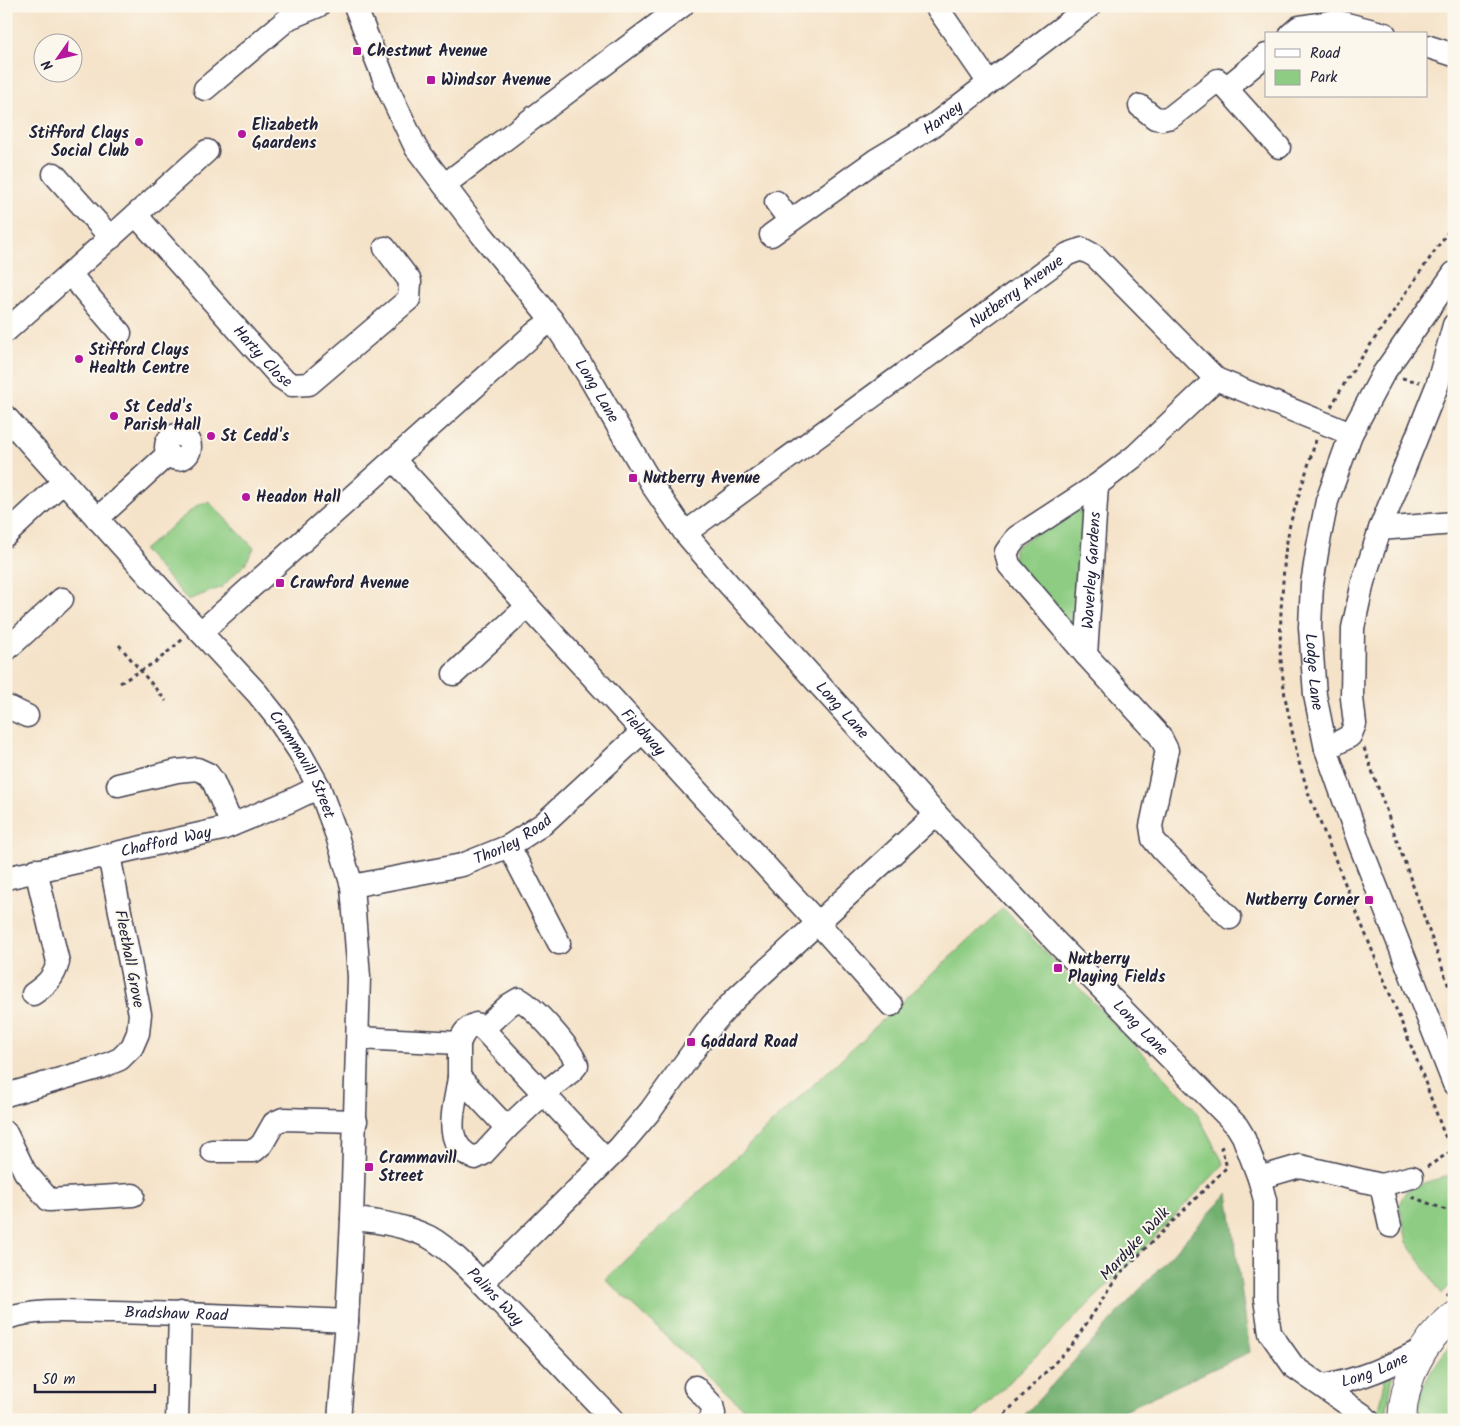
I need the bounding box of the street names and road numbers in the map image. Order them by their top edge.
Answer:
street label: Harvey [918,94,969,142]
street label: Nutberry Avenue [964,249,1069,335]
street label: Harty Close [227,319,297,394]
street label: Long Lane [568,354,626,428]
street label: Waverley Gardens [1075,511,1108,630]
street label: Lodge Lane [1298,632,1330,713]
street label: Long Lane [809,675,875,745]
street label: Fieldway [615,703,672,762]
street label: Crammavill Street [263,704,342,823]
street label: Thorley Road [470,808,559,871]
street label: Chafford Way [118,819,214,864]
street label: Fleethall Grove [107,908,151,1010]
street label: Long Lane [1107,994,1174,1062]
street label: Mardyke Walk [1094,1201,1176,1287]
street label: Palins Way [461,1262,530,1332]
street label: Bradshaw Road [124,1300,229,1328]
street label: Long Lane [1338,1346,1412,1394]

